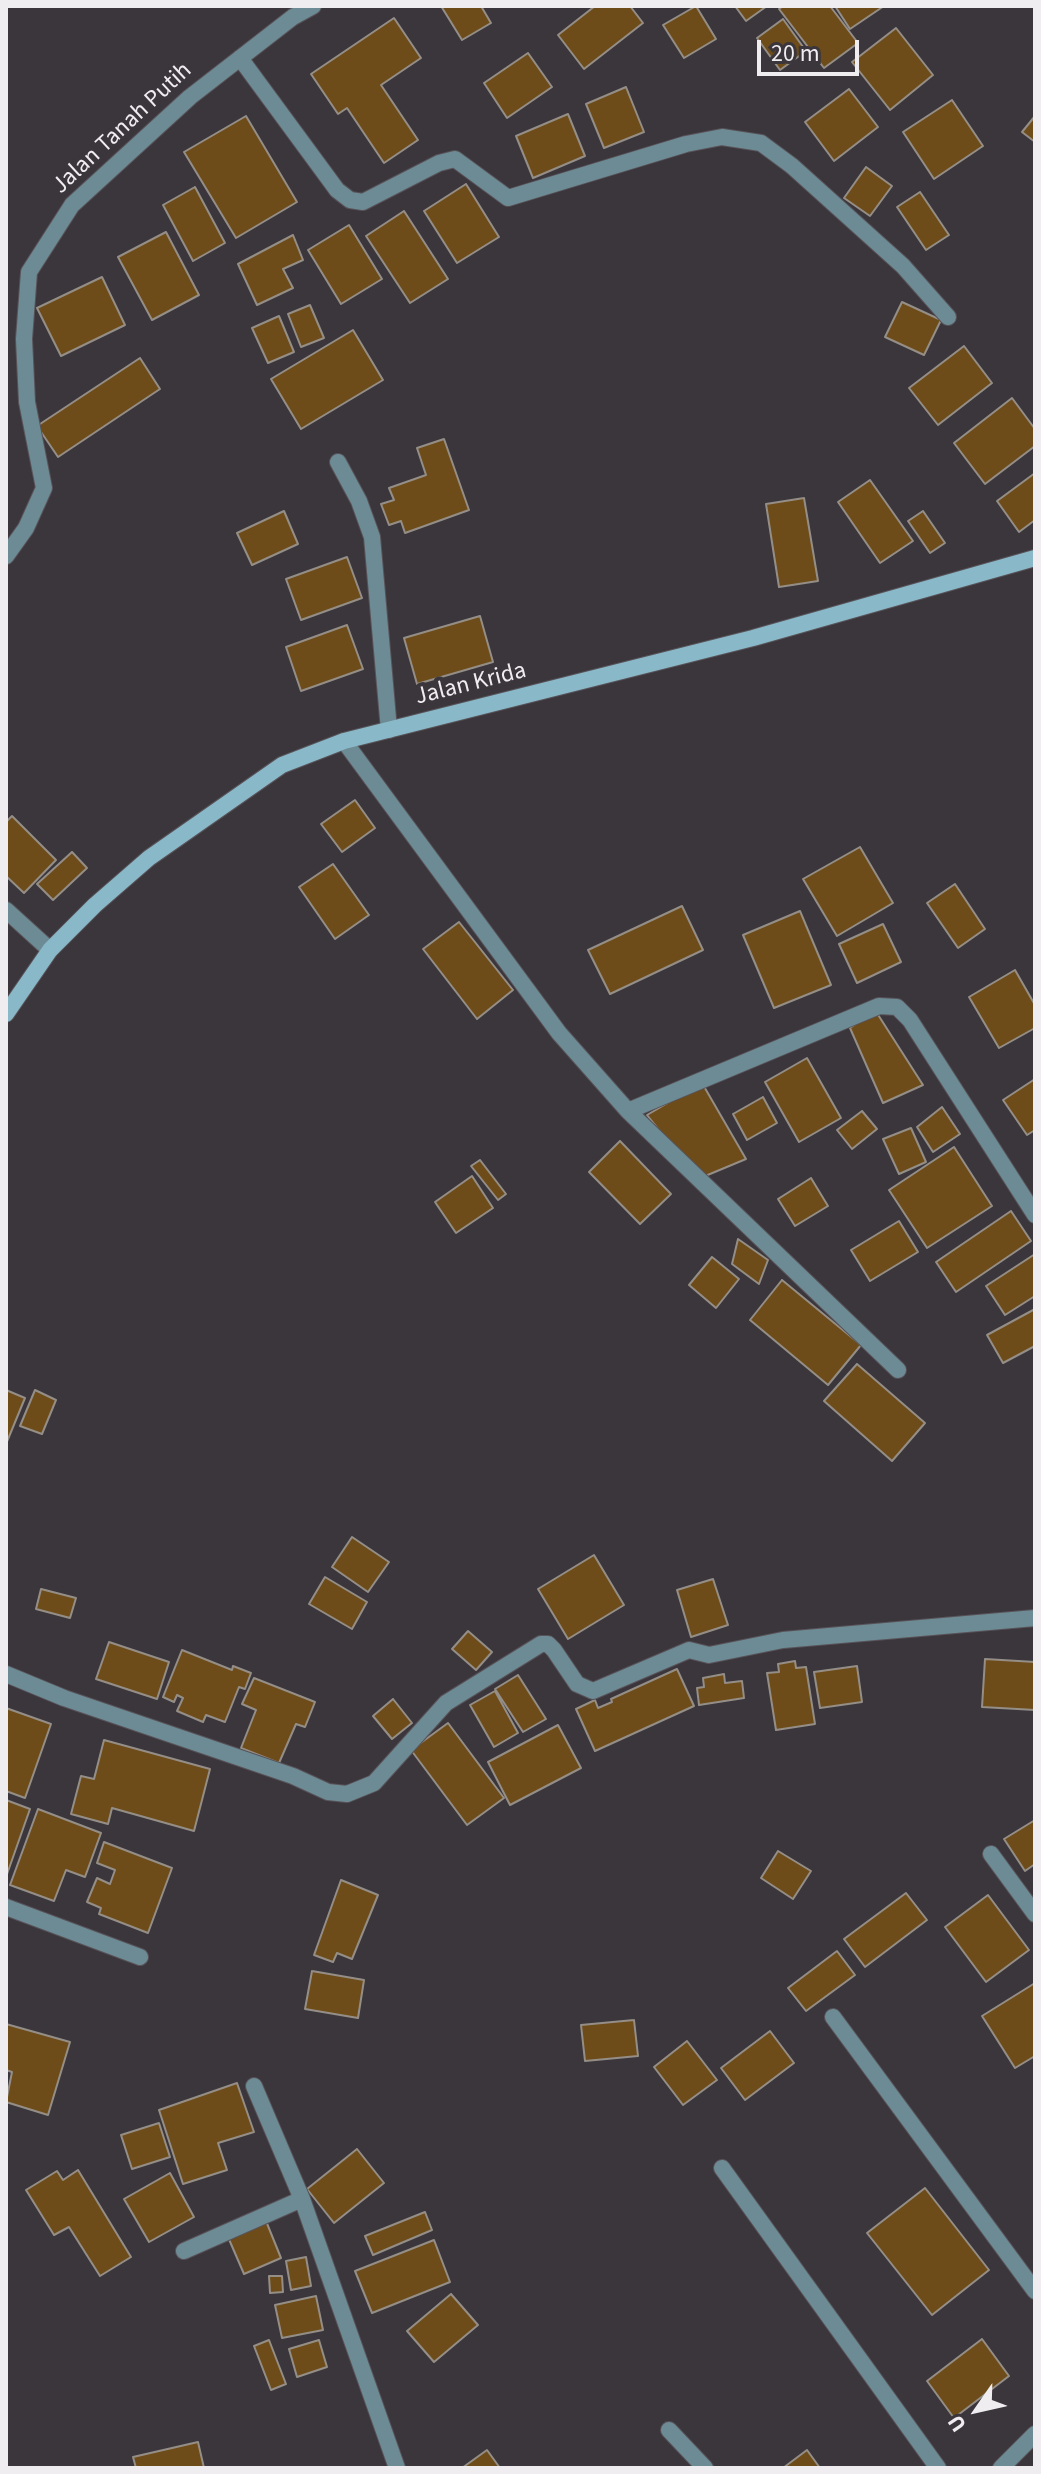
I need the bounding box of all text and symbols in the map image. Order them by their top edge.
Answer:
scale bar [761,24,863,74]
text: 20 m [771,36,820,71]
street label: Jalan Tanah Putih [47,57,199,201]
street label: Jalan Krida [413,657,529,713]
north arrow [937,2370,1017,2450]
text: U [940,2408,974,2438]

